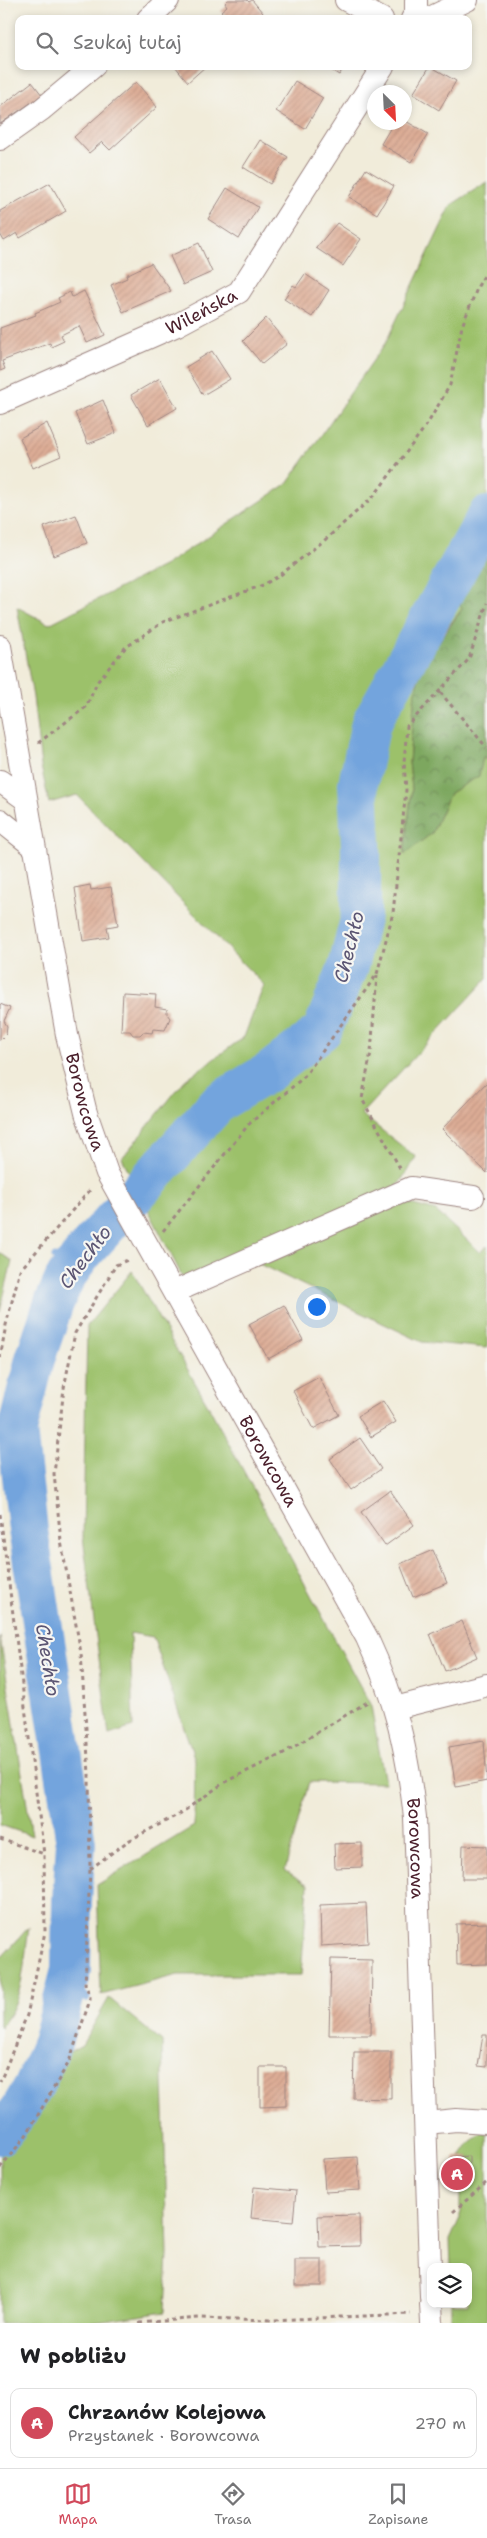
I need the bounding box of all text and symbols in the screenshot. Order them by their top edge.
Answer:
search box [15,15,472,70]
icon: search [33,29,61,57]
text: Szukaj tutaj [73,30,182,55]
north arrow [367,85,412,130]
street label: Wileńska [162,283,241,341]
water label: Chechło [328,908,370,986]
street label: Borowcowa [60,1050,110,1154]
water label: Chechło [53,1220,117,1294]
your location [304,1294,330,1320]
street label: Borowcowa [233,1411,303,1511]
water label: Chechło [30,1622,66,1698]
street label: Borowcowa [401,1796,430,1899]
pin: A [441,2155,473,2193]
map controls [427,2263,472,2308]
button: layers [427,2263,472,2308]
text: W pobliżu [20,2342,127,2370]
text: Chrzanów Kolejowa [68,2400,266,2425]
text: A [31,2413,43,2434]
text: 270 m [415,2413,466,2434]
text: Przystanek · Borowcowa [68,2425,259,2446]
tab: Mapa [58,2480,97,2528]
tab: Trasa [214,2480,251,2528]
tab: Zapisane [368,2480,429,2528]

